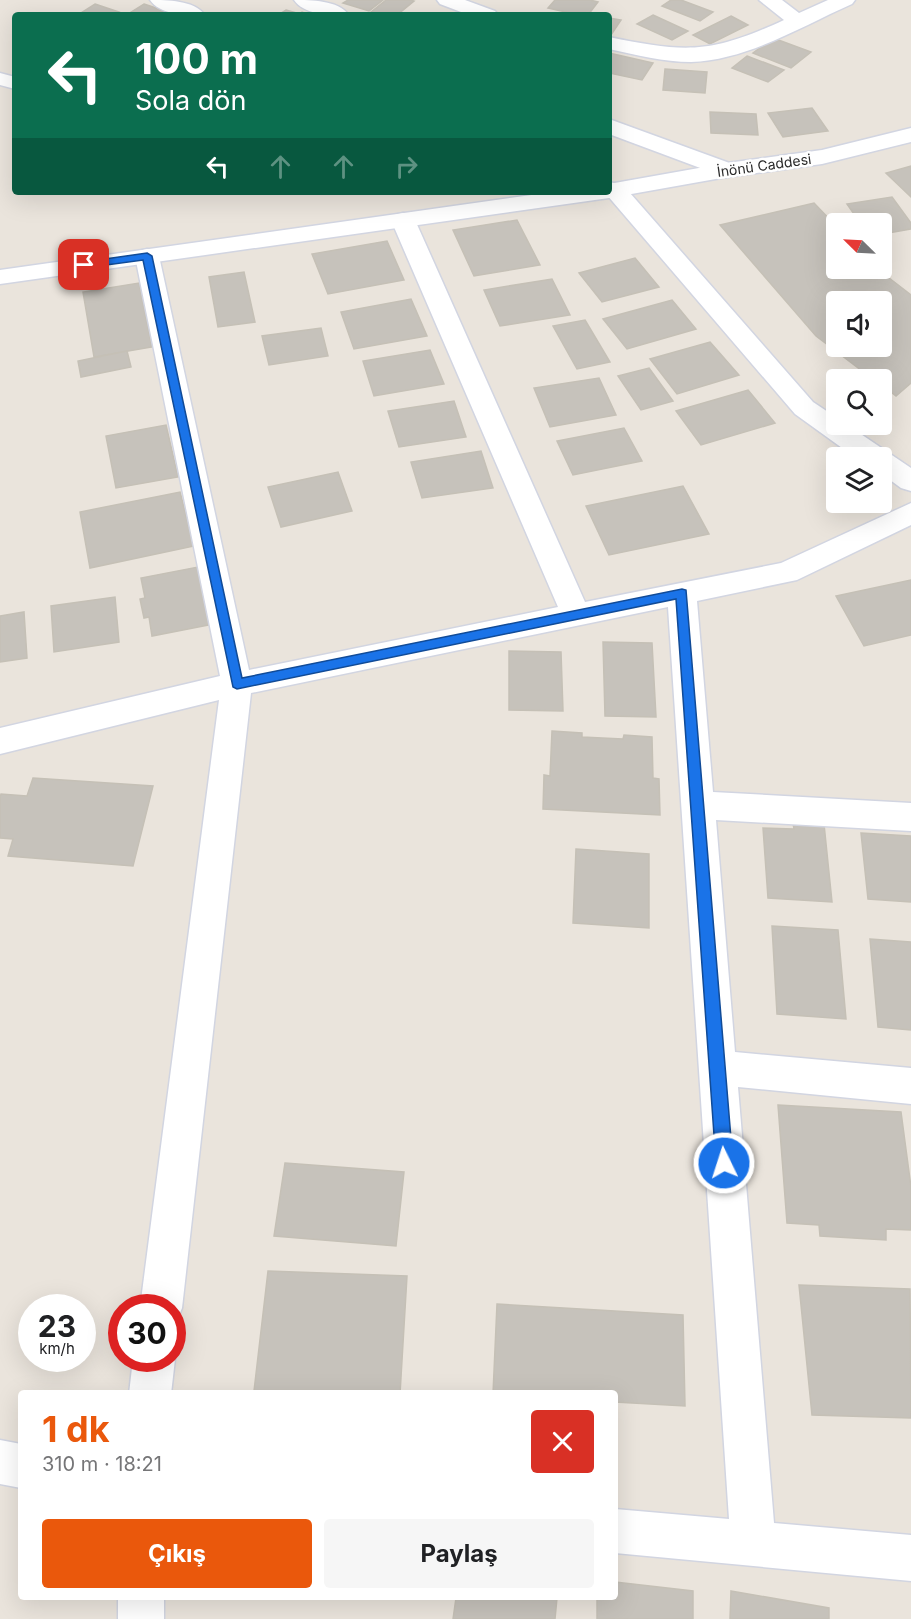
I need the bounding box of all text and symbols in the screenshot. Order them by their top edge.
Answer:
text: 100 m [135,33,258,84]
icon: left [36,36,114,114]
text: Sola dön [135,84,246,117]
icon: left [201,150,234,183]
icon: ahead [264,150,297,183]
icon: ahead [327,150,360,183]
icon: right [390,150,423,183]
street label: İnönü Caddesi [716,150,812,180]
north arrow [826,213,892,279]
map controls [826,213,892,513]
pin [58,239,109,290]
icon: arrive [67,248,100,281]
button: sound [826,291,892,357]
button: search [826,369,892,435]
button: layers [826,447,892,513]
position arrow [692,1131,756,1195]
speed limit sign: 30 [108,1294,186,1372]
text: 23 [38,1308,76,1344]
text: km/h [39,1339,75,1358]
text: 1 dk [42,1407,110,1451]
button: close [531,1410,594,1473]
text: 310 m · 18:21 [42,1452,162,1476]
button: Çıkış [42,1519,312,1588]
button: Paylaş [324,1519,594,1588]

